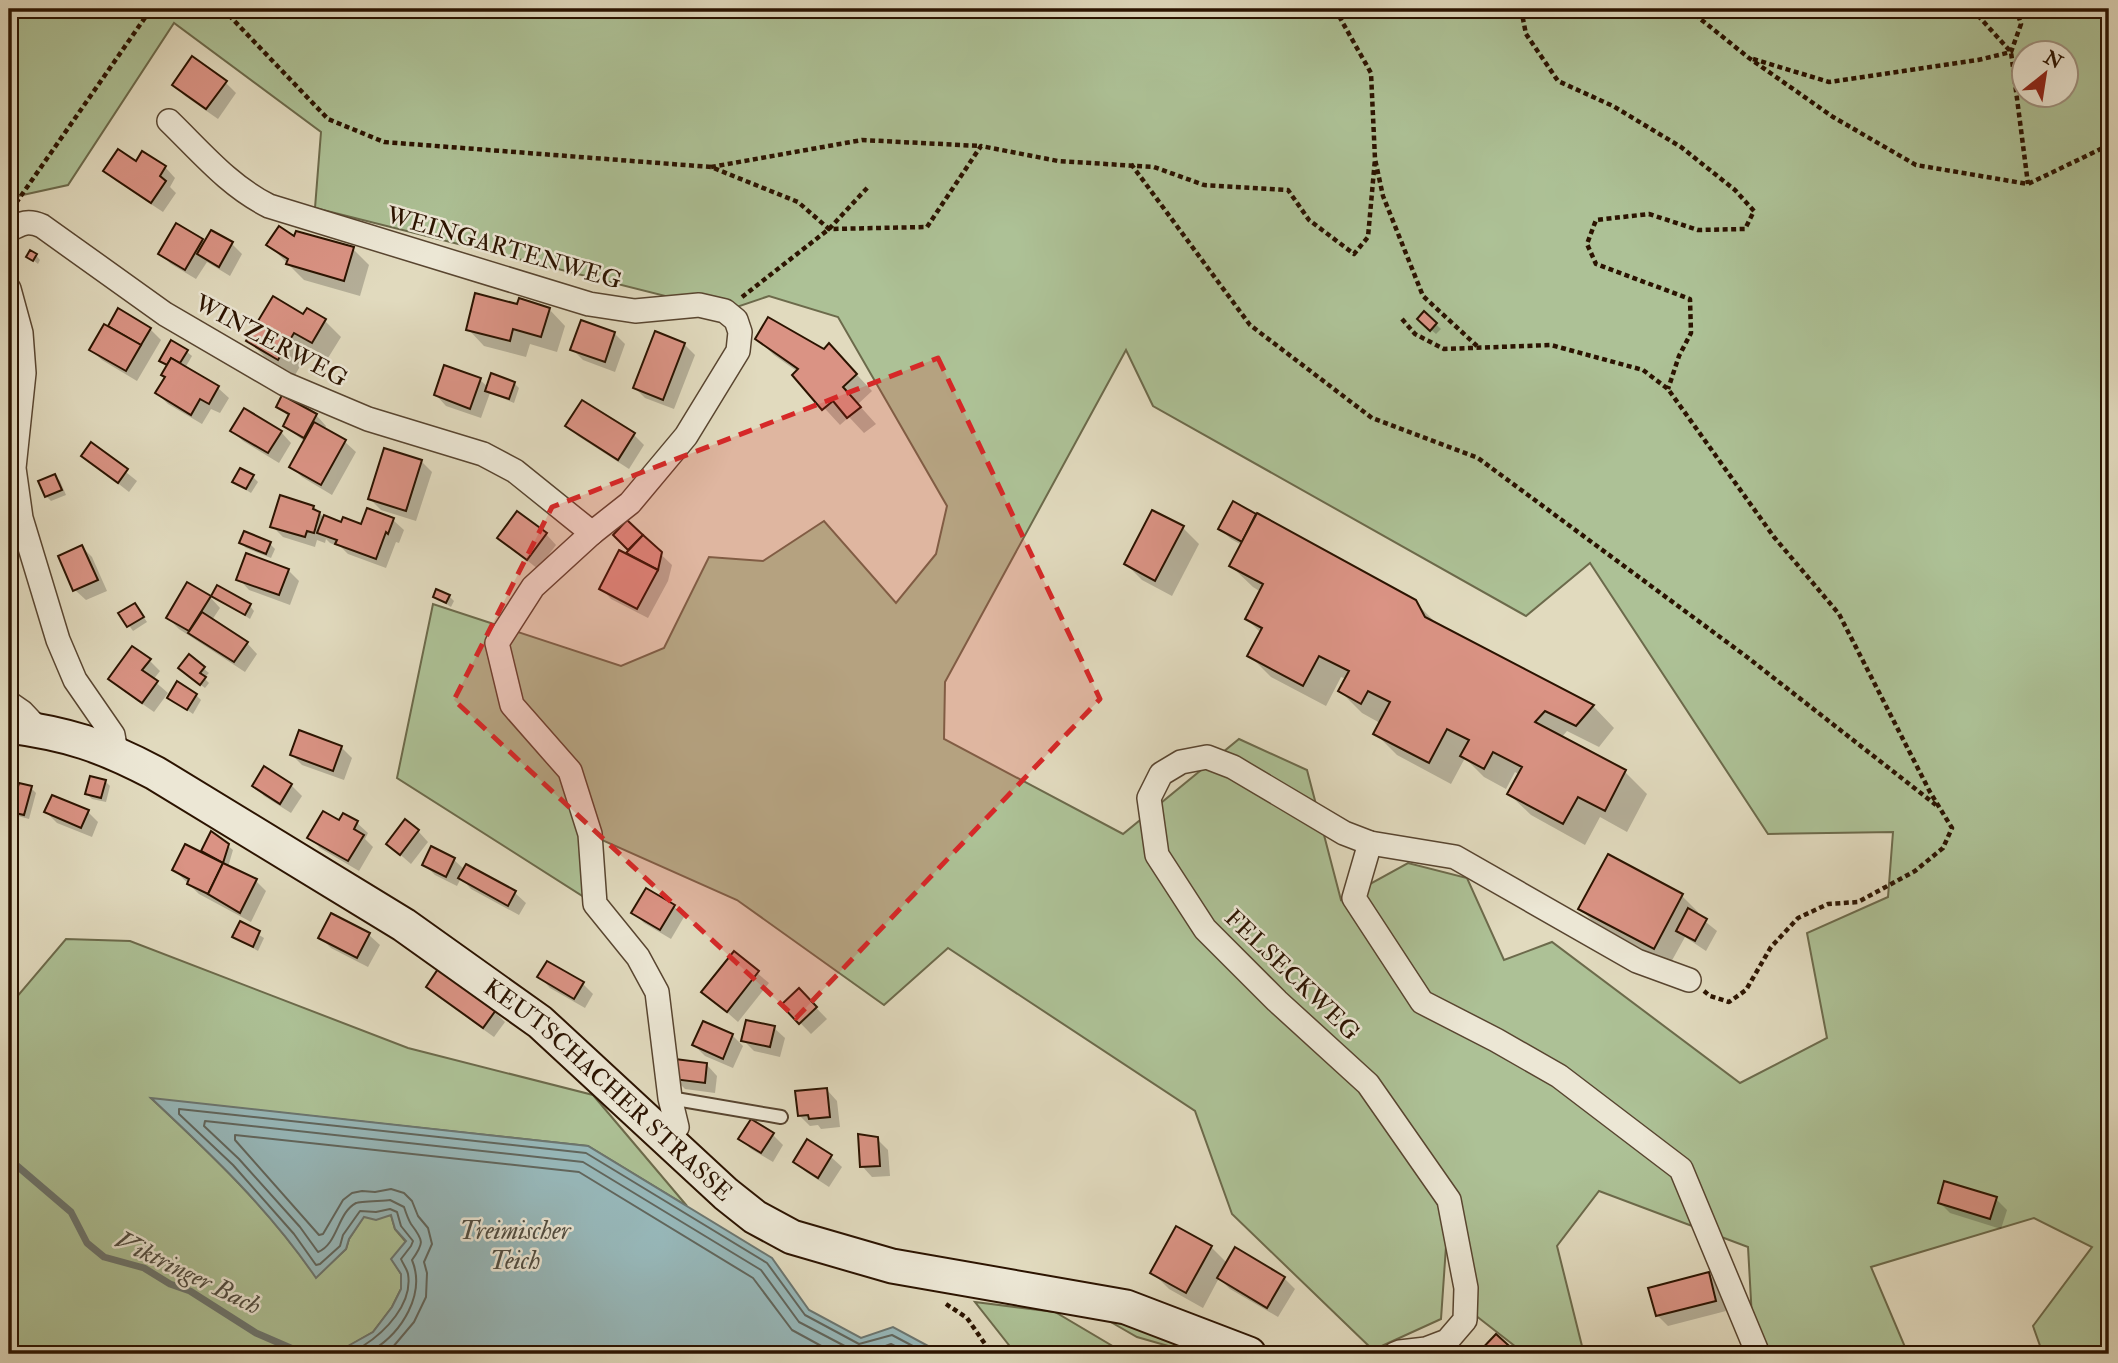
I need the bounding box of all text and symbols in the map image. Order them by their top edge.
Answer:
north arrow [2010,38,2080,108]
text: N [2039,45,2067,75]
street label: WEINGARTENWEG [382,199,625,296]
street label: WINZERWEG [188,287,353,394]
street label: FELSECKWEG [1218,903,1366,1047]
street label: KEUTSCHACHER STRASSE [478,972,739,1208]
water label: Treimischer Teich [460,1215,572,1277]
water label: Viktringer Bach [110,1224,266,1322]

